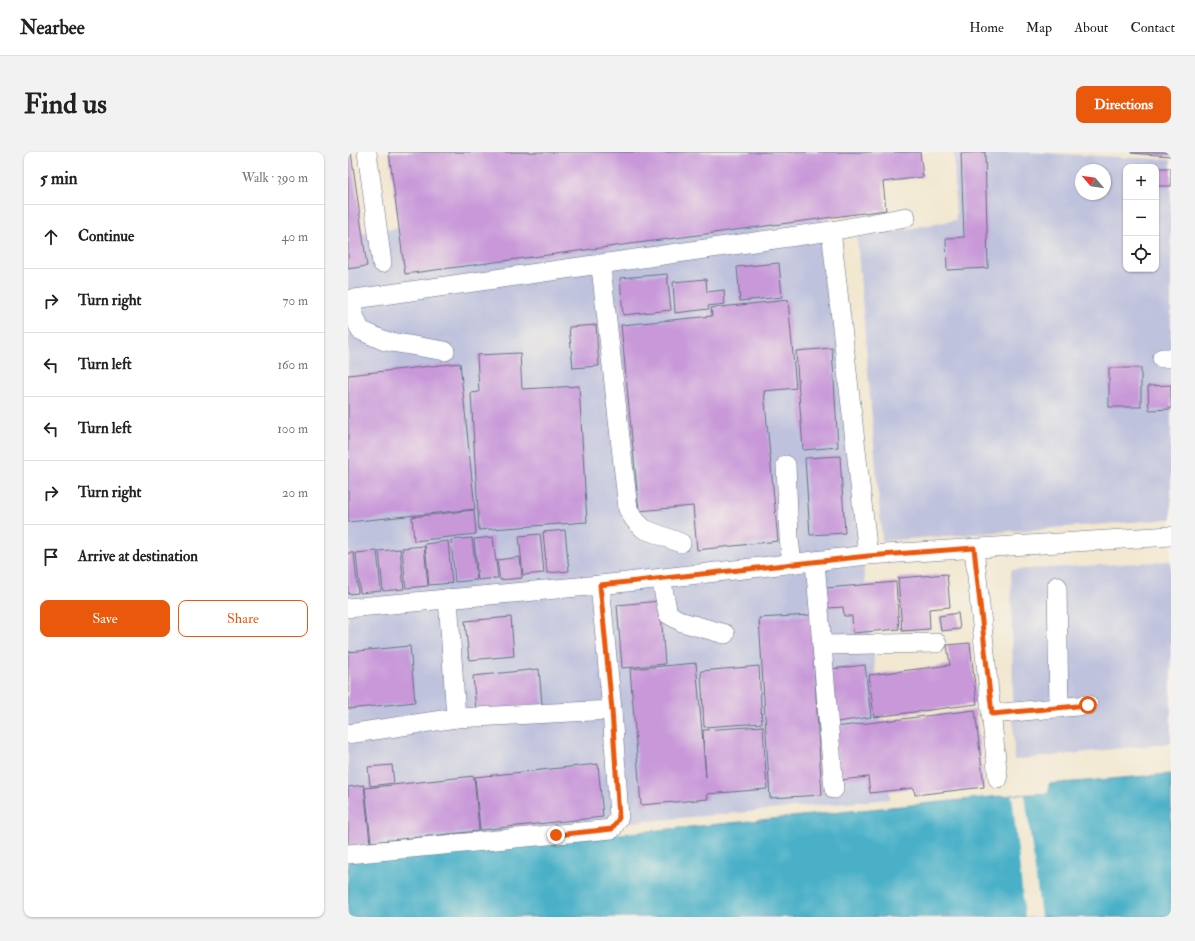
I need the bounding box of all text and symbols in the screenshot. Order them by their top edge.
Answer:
text: Nearbee [20,16,85,40]
text: Home [969,19,1004,36]
text: Map [1026,19,1052,36]
text: About [1074,19,1108,36]
text: Contact [1130,19,1175,36]
button: Directions [1076,86,1171,123]
text: Find us [24,87,107,122]
north arrow [1075,164,1111,200]
map controls [1123,164,1159,272]
button: + [1123,164,1159,200]
text: 5 min [40,168,78,189]
text: Walk · 390 m [242,170,308,186]
button: − [1123,200,1159,236]
icon: ahead [40,226,62,248]
text: Continue [78,227,134,246]
text: 40 m [282,229,308,245]
button: locate [1123,236,1159,272]
icon: right [40,290,62,312]
text: Turn right [78,291,141,310]
text: 70 m [283,293,308,309]
icon: left [40,354,62,376]
text: Turn left [78,355,132,374]
text: 160 m [277,357,308,373]
icon: left [40,418,62,440]
text: Turn left [78,419,132,438]
text: 100 m [277,421,308,437]
icon: right [40,482,62,504]
text: Turn right [78,483,141,502]
text: 20 m [282,485,308,501]
icon: arrive [40,546,62,568]
text: Arrive at destination [78,547,198,566]
button: Save [40,600,170,637]
button: Share [178,600,308,637]
route start [1079,696,1097,714]
route end [547,826,565,844]

